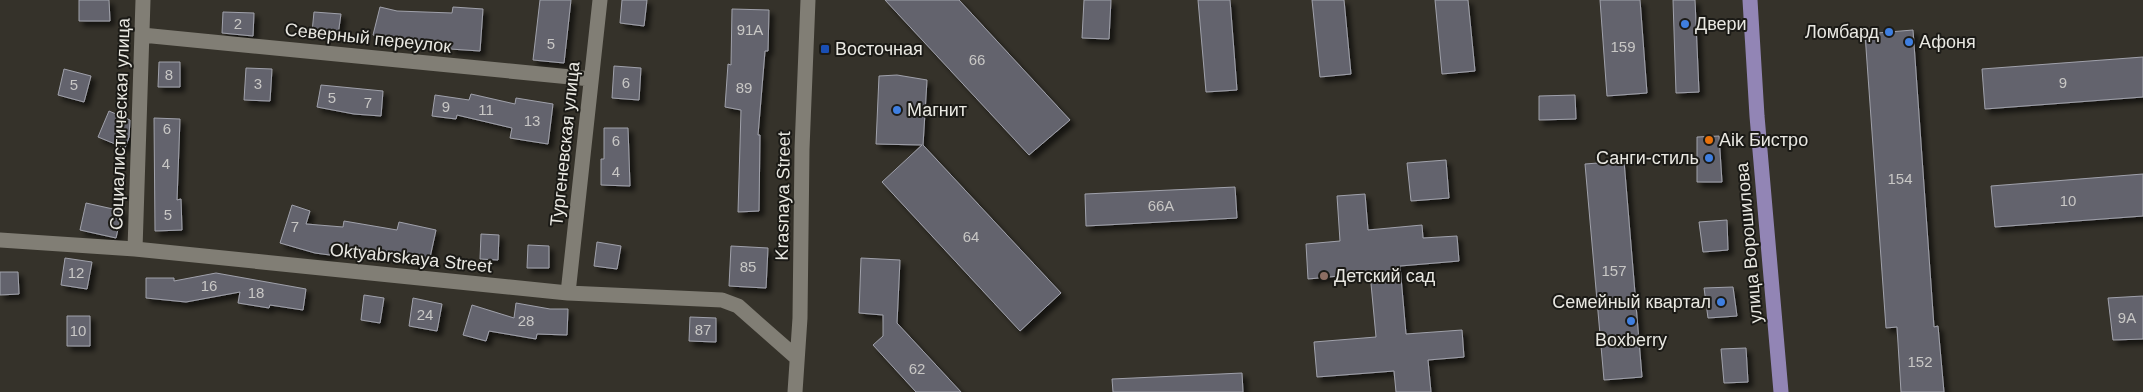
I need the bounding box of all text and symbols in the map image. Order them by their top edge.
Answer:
place label: Двери [1695,14,1747,34]
house number: 2 [234,15,242,32]
street label: Социалистическая улица [106,17,134,230]
marker: Двери [1679,18,1691,30]
street label: Северный переулок [284,19,452,57]
house number: 91А [737,21,763,38]
place label: Ломбард [1805,22,1879,42]
marker: Ломбард [1883,26,1895,38]
place label: Афоня [1919,32,1976,52]
house number: 5 [547,35,555,52]
marker: Афоня [1903,36,1915,48]
house number: 159 [1610,38,1636,55]
place label: Восточная [835,39,923,59]
marker: Восточная [819,43,831,55]
house number: 66 [969,51,985,68]
street label: Тургеневская улица [546,60,584,227]
house number: 8 [165,66,173,83]
house number: 6 [622,74,630,91]
house number: 9 [2059,74,2067,91]
house number: 3 [254,75,262,92]
house number: 5 [70,76,78,93]
house number: 89 [736,79,752,96]
house number: 5 [328,89,336,106]
house number: 7 [364,94,372,111]
house number: 9 [442,98,450,115]
place label: Магнит [907,100,967,120]
house number: 11 [478,101,494,118]
marker: Магнит [891,104,903,116]
house number: 13 [524,112,540,129]
house number: 6 [163,120,171,137]
place label: Aik Бистро [1719,130,1808,150]
street label: Krasnaya Street [772,131,794,261]
house number: 6 [612,132,620,149]
marker: Aik Бистро [1703,134,1715,146]
place label: Санги-стиль [1596,148,1699,168]
marker: Санги-стиль [1703,152,1715,164]
house number: 4 [162,155,170,172]
street label: улица Ворошилова [1732,161,1766,324]
house number: 4 [612,163,620,180]
house number: 154 [1887,170,1913,187]
house number: 10 [2060,192,2076,209]
house number: 66А [1148,197,1174,214]
house number: 5 [164,206,172,223]
house number: 7 [291,218,299,235]
house number: 64 [963,228,979,245]
street label: Oktyabrskaya Street [329,240,493,276]
house number: 85 [740,258,756,275]
house number: 157 [1601,262,1627,279]
house number: 12 [68,264,84,281]
place label: Детский сад [1334,266,1436,286]
marker: Детский сад [1318,270,1330,282]
house number: 16 [201,277,217,294]
house number: 18 [248,284,264,301]
place label: Семейный квартал [1552,292,1711,312]
marker: Семейный квартал [1715,296,1727,308]
house number: 24 [417,306,433,323]
house number: 9А [2118,309,2136,326]
house number: 28 [518,312,534,329]
marker: Boxberry [1625,315,1637,327]
house number: 87 [695,321,711,338]
house number: 10 [70,322,86,339]
place label: Boxberry [1595,330,1667,350]
house number: 152 [1907,353,1933,370]
house number: 62 [909,360,925,377]

